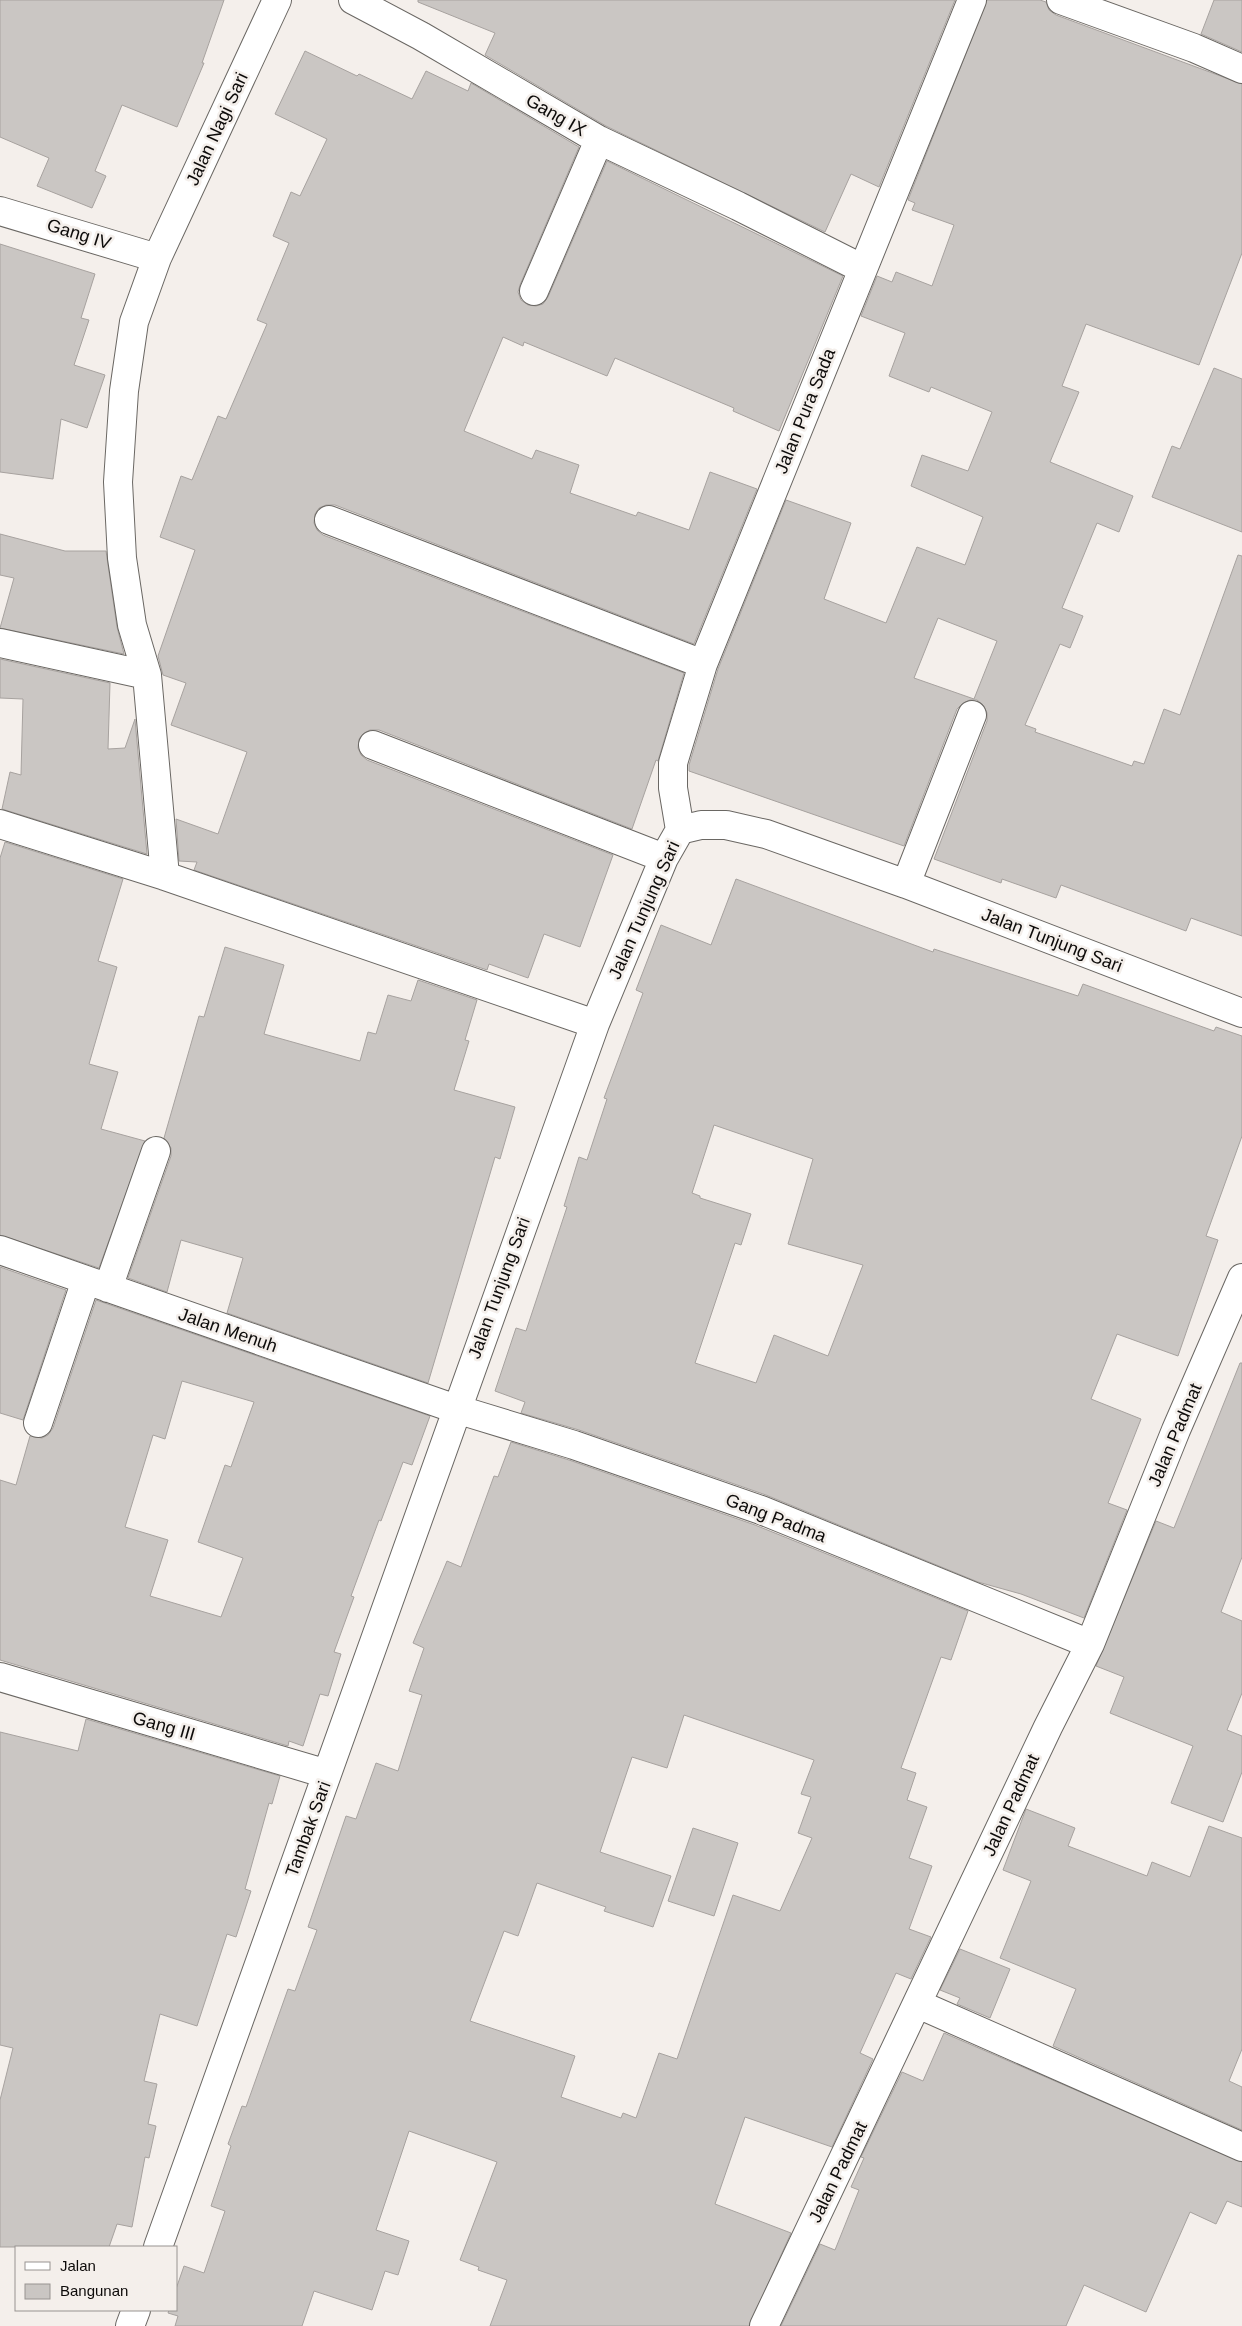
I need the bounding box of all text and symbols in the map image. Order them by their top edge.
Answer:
street label: Jalan Nagi Sari [182,69,252,189]
street label: Gang IX [522,90,590,140]
street label: Gang IV [44,215,114,253]
street label: Jalan Pura Sada [771,345,840,476]
street label: Jalan Tunjung Sari [605,838,683,982]
street label: Jalan Tunjung Sari [979,904,1125,976]
street label: Jalan Tunjung Sari [464,1215,534,1361]
street label: Jalan Menuh [176,1304,280,1356]
street label: Jalan Padmat [1144,1380,1206,1490]
street label: Gang Padma [723,1490,830,1547]
street label: Gang III [130,1708,198,1744]
street label: Jalan Padmat [979,1751,1043,1859]
street label: Tambak Sari [281,1779,335,1879]
street label: Jalan Padmat [805,2118,871,2226]
legend [15,2246,178,2311]
text: Jalan [60,2257,96,2274]
text: Bangunan [60,2282,128,2299]

